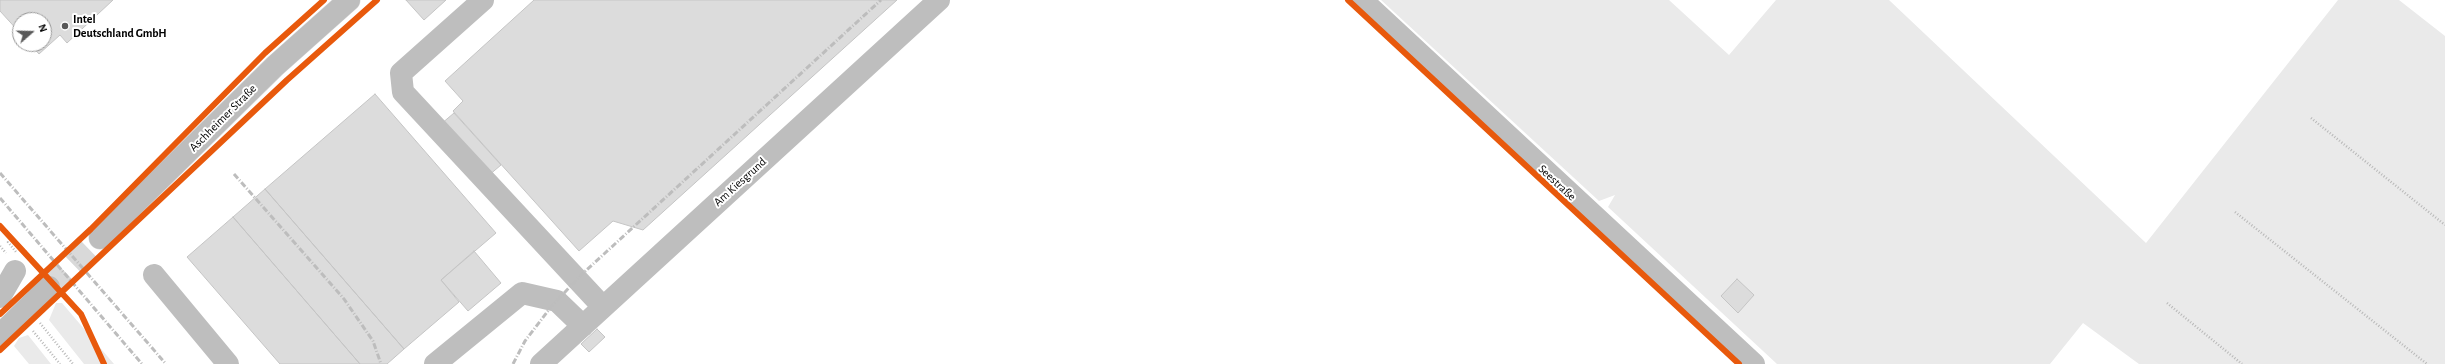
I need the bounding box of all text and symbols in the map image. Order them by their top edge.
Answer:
north arrow [12,12,52,52]
place label: Intel Deutschland GmbH [73,12,167,40]
marker: Intel Deutschland GmbH [60,21,70,31]
text: N [36,23,49,34]
street label: Aschheimer Straße [186,81,260,155]
street label: Am Kiesgrund [711,155,769,209]
street label: Seestraße [1535,162,1579,204]

